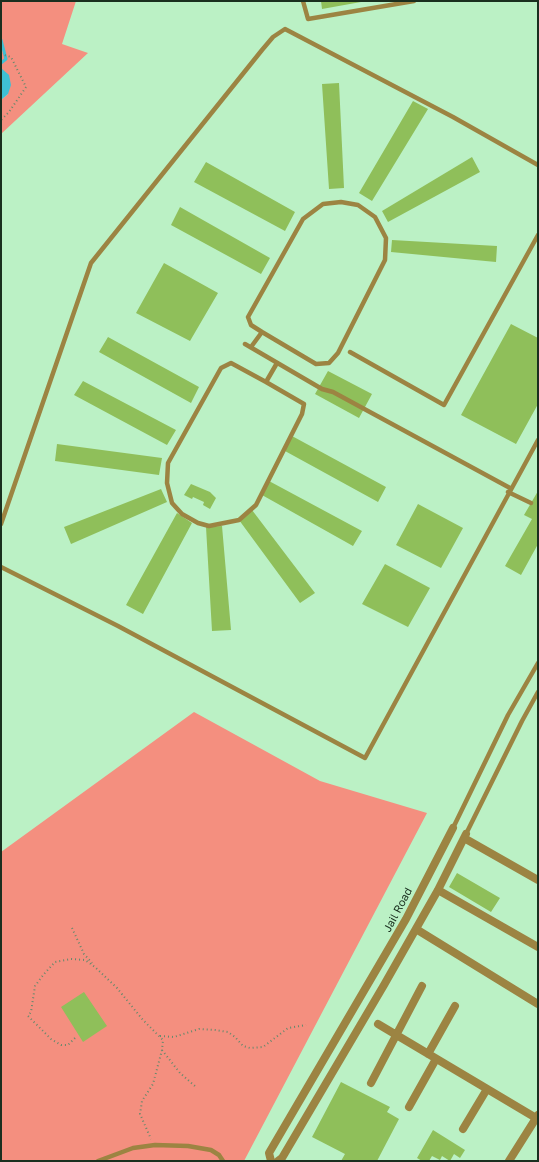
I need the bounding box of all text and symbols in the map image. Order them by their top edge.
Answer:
street label: Jail Road [381,885,415,935]

